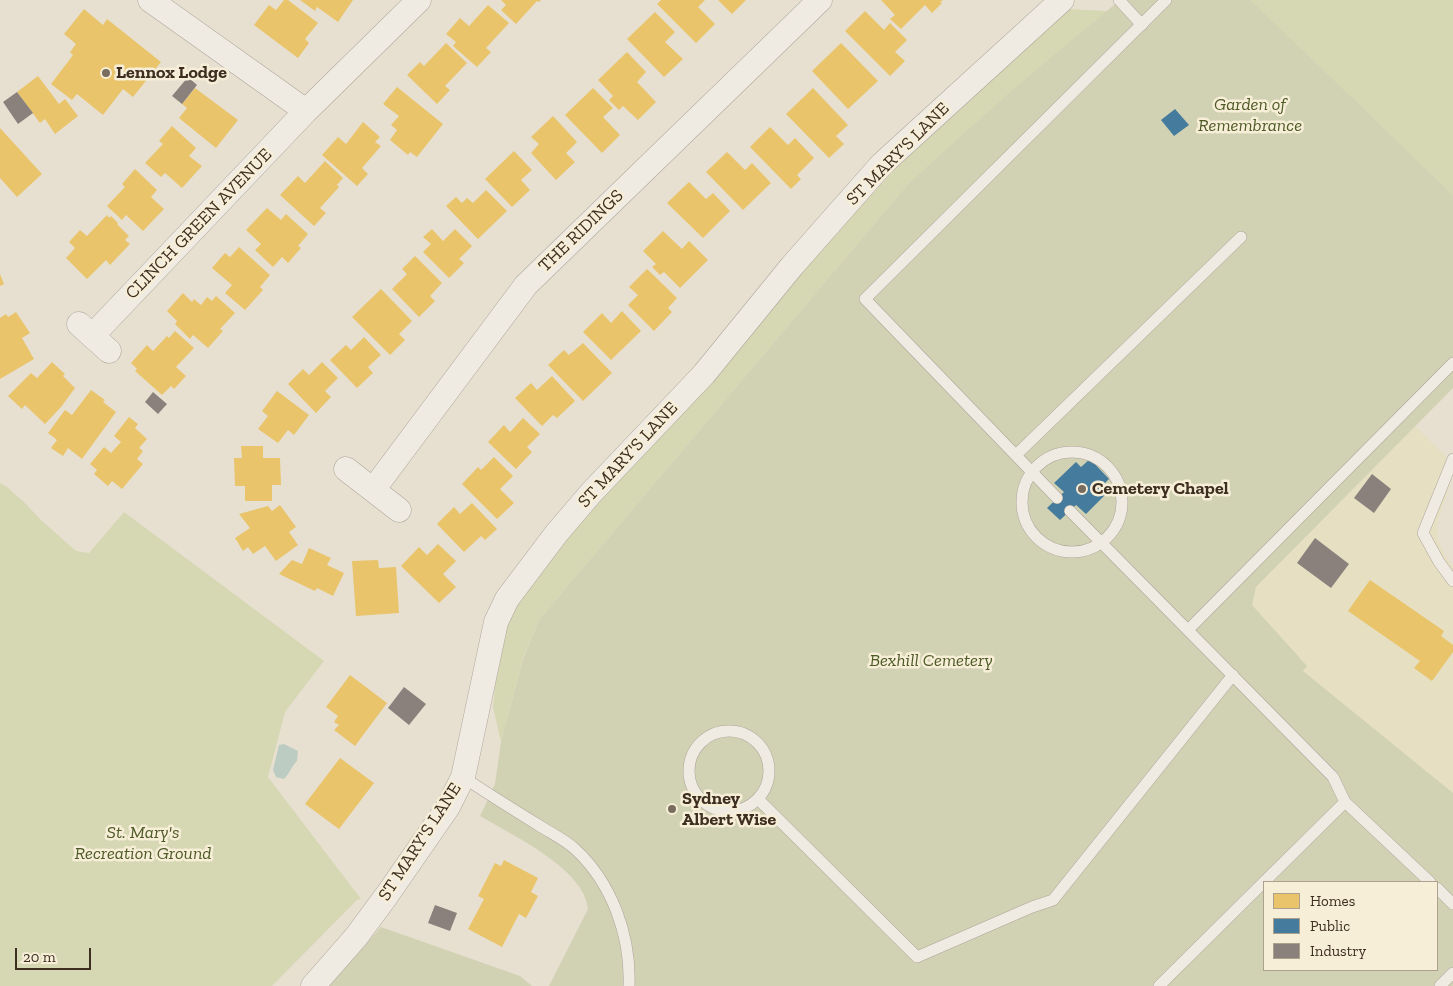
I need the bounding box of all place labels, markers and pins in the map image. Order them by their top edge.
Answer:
place label: Lennox Lodge [116,62,227,84]
marker: Lennox Lodge [100,67,112,79]
place label: Cemetery Chapel [1092,478,1229,500]
marker: Cemetery Chapel [1076,483,1088,495]
place label: Sydney Albert Wise [682,788,776,831]
marker: Sydney Albert Wise [666,803,678,815]

